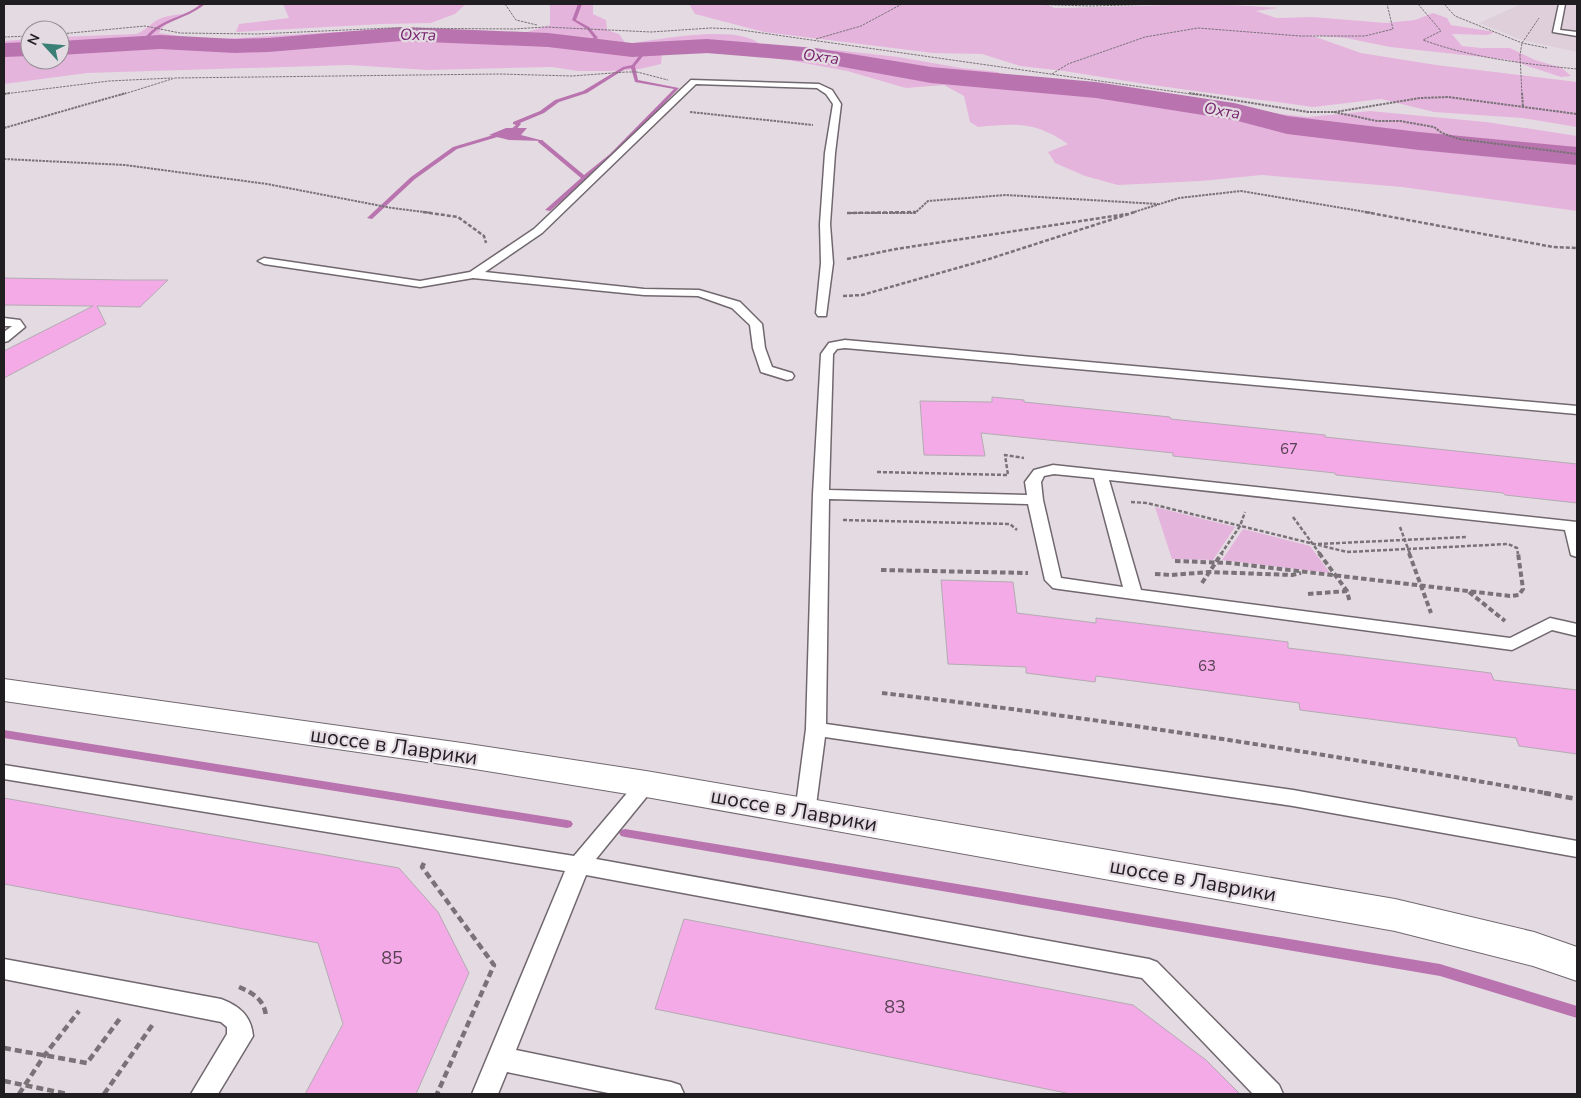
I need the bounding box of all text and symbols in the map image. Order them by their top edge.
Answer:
north arrow [20,20,70,70]
water label: Охта [400,24,436,46]
text: N [23,31,45,48]
water label: Охта [801,44,841,70]
water label: Охта [1202,97,1242,125]
house number: 67 [1280,439,1298,459]
house number: 63 [1198,656,1216,676]
street label: шоссе в Лаврики [309,720,479,772]
street label: шоссе в Лаврики [709,782,879,838]
street label: шоссе в Лаврики [1108,852,1278,908]
house number: 85 [381,946,403,970]
house number: 83 [884,995,906,1019]

